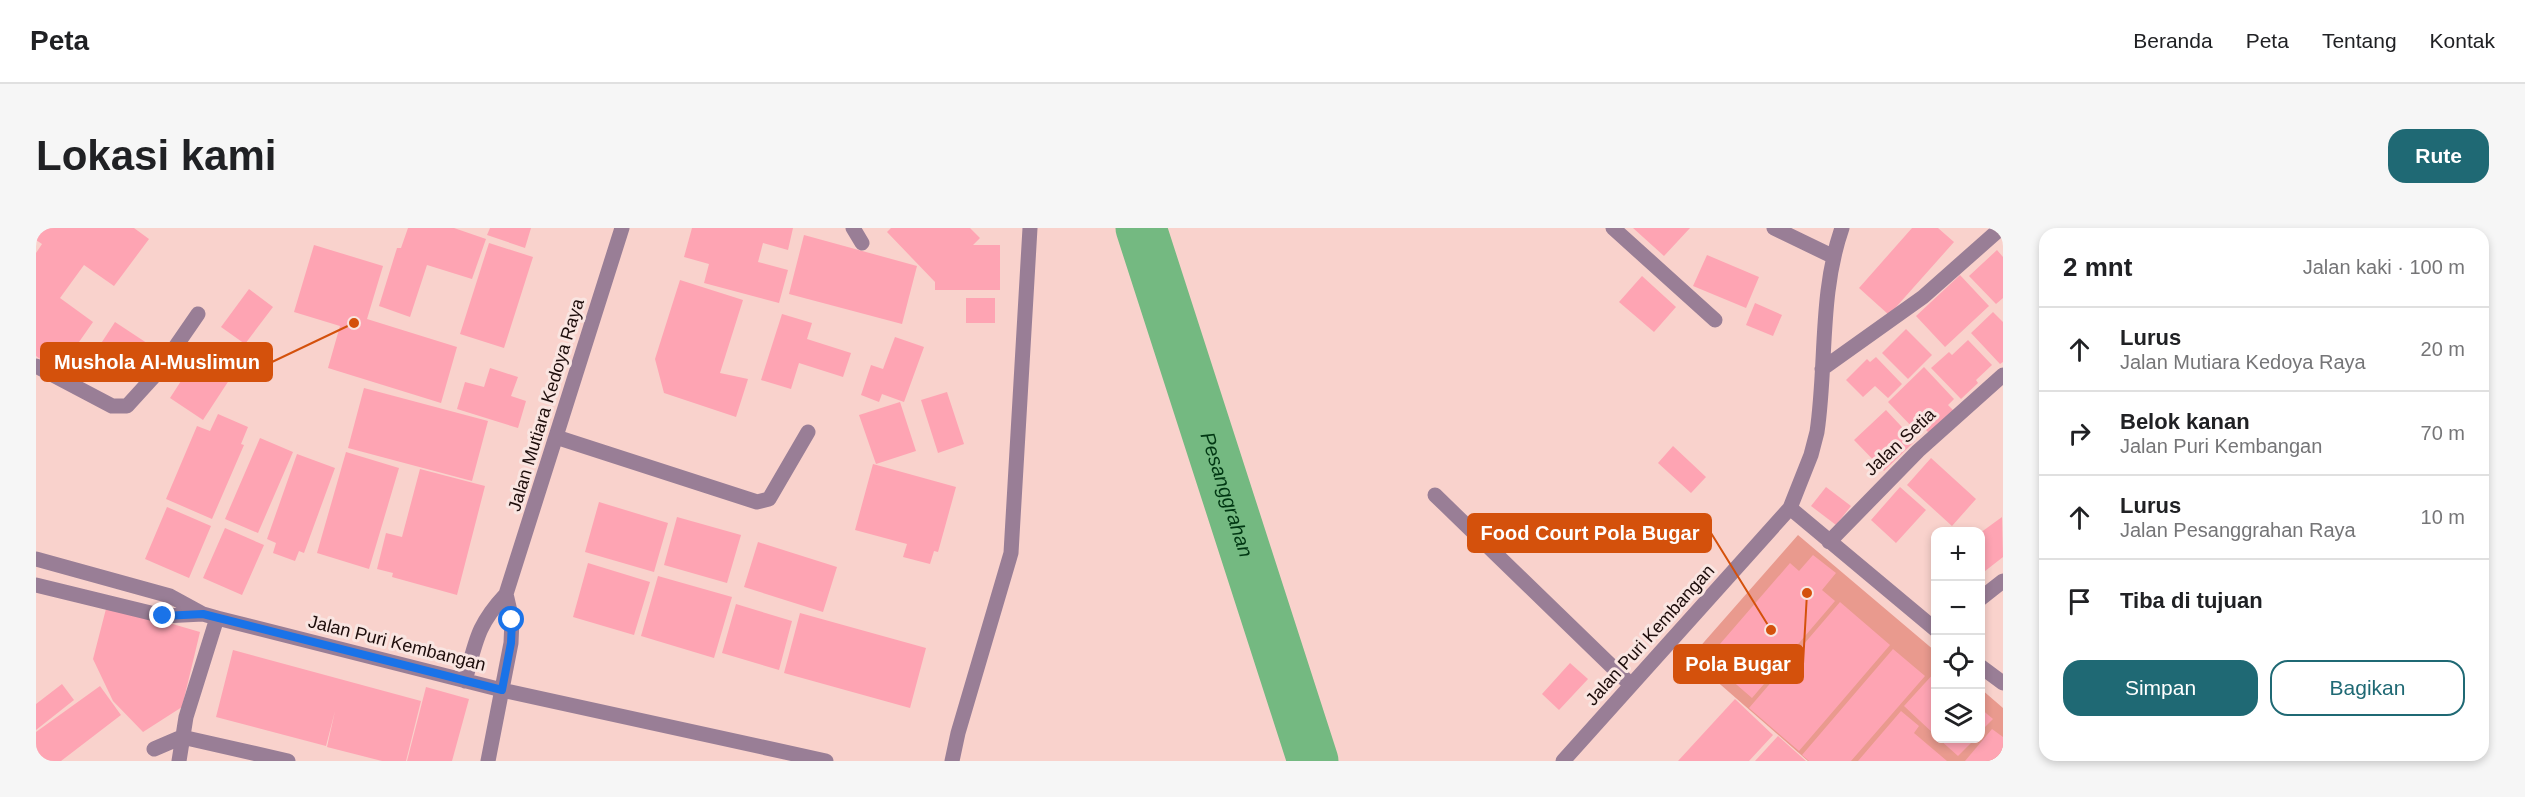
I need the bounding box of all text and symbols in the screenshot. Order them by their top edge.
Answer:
text: Peta [30,25,89,56]
text: Beranda [2133,29,2213,52]
text: Peta [2246,29,2289,52]
text: Tentang [2322,29,2397,52]
text: Kontak [2430,29,2495,52]
button: Rute [2388,129,2489,183]
text: Lokasi kami [36,132,276,179]
text: 2 mnt [2063,252,2132,282]
text: Jalan kaki · 100 m [2303,256,2465,278]
street label: Jalan Mutiara Kedoya Raya [504,295,588,514]
text: Lurus [2120,325,2181,350]
icon: ahead [2063,333,2096,366]
text: 20 m [2421,338,2465,360]
callout: Mushola AI-Muslimun [41,343,272,381]
text: Mushola AI-Muslimun [54,351,260,373]
text: Jalan Mutiara Kedoya Raya [2120,351,2366,373]
street label: Jalan Setia [1861,404,1940,480]
text: Belok kanan [2120,409,2250,434]
icon: right [2063,417,2096,450]
text: 70 m [2421,422,2465,444]
water label: Pesanggrahan [1197,429,1257,560]
text: Jalan Puri Kembangan [2120,435,2322,457]
text: Lurus [2120,493,2181,518]
icon: ahead [2063,501,2096,534]
text: 10 m [2421,506,2465,528]
callout: Food Court Pola Bugar [1468,514,1711,552]
text: Jalan Pesanggrahan Raya [2120,519,2356,541]
text: Food Court Pola Bugar [1481,522,1700,544]
map controls [1931,527,1985,743]
button: + [1931,527,1985,581]
street label: Jalan Puri Kembangan [1582,561,1718,709]
button: − [1931,581,1985,635]
icon: arrive [2063,585,2096,618]
text: Tiba di tujuan [2120,588,2263,613]
route end [149,602,175,628]
route start [498,606,524,632]
street label: Jalan Puri Kembangan [306,611,488,675]
button: locate [1931,635,1985,689]
callout: Pola Bugar [1674,645,1803,683]
text: Pola Bugar [1685,653,1791,675]
button: Simpan [2063,660,2258,716]
button: Bagikan [2270,660,2465,716]
button: layers [1931,689,1985,743]

